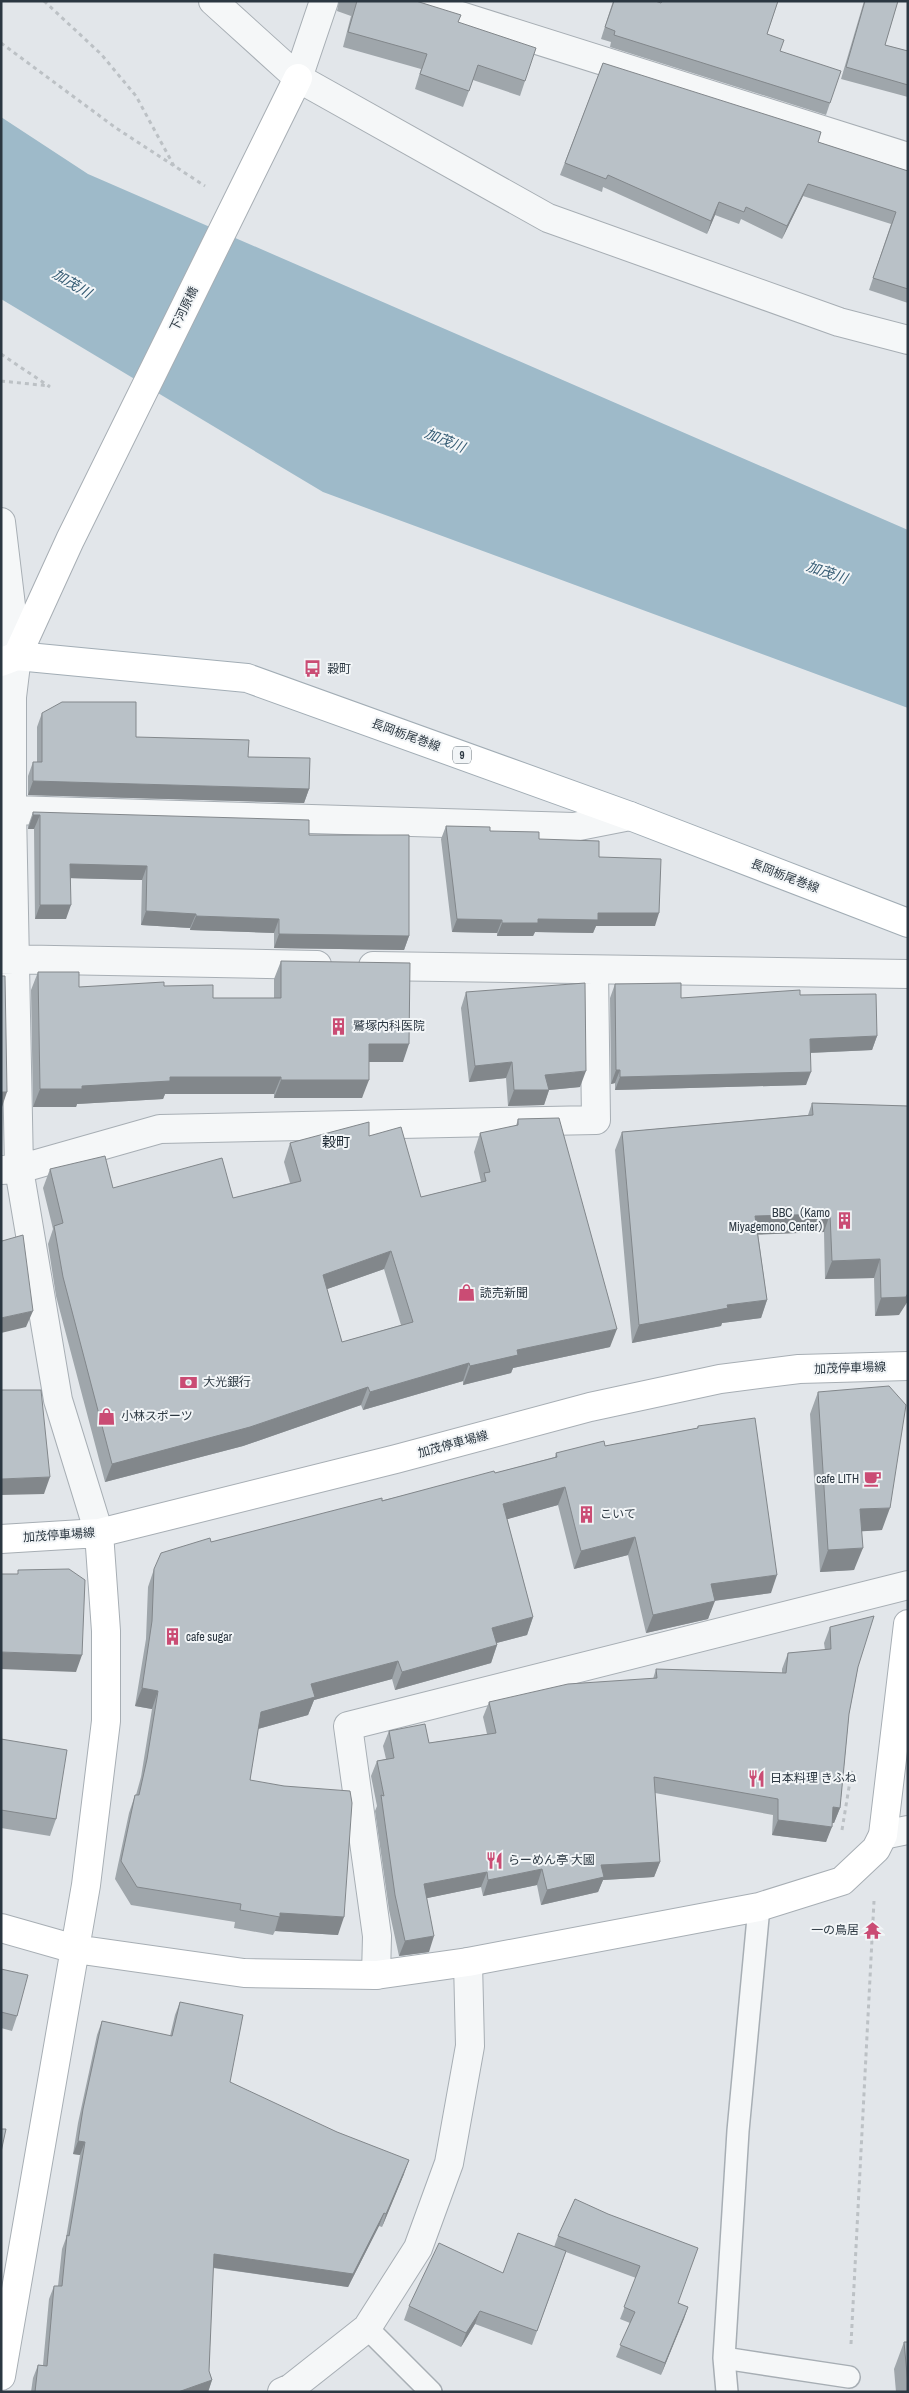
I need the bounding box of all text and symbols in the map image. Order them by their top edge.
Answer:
water label: 加茂川 [49,264,96,303]
street label: 下河原橋 [166,284,202,334]
water label: 加茂川 [422,424,470,457]
water label: 加茂川 [804,557,852,588]
bus stop icon: 穀町 [303,659,323,679]
place label: 穀町 [327,661,351,677]
street label: 長岡栃尾巻線 [369,715,443,755]
road number: 9 [453,746,471,764]
street label: 長岡栃尾巻線 [749,856,821,896]
building icon: 鷲塚内科医院 [329,1016,349,1036]
place label: 鷲塚内科医院 [353,1018,425,1034]
district label: 穀町 [322,1133,350,1151]
place label: BBC（Kamo Miyagemono Center） [729,1205,830,1235]
building icon: BBC（Kamo Miyagemono Center） [834,1210,854,1230]
shop icon: 読売新聞 [456,1283,476,1303]
place label: 読売新聞 [480,1285,528,1301]
street label: 加茂停車場線 [814,1359,886,1377]
bank icon: 大光銀行 [179,1372,199,1392]
place label: 大光銀行 [203,1374,251,1390]
shop icon: 小林スポーツ [97,1406,117,1426]
place label: 小林スポーツ [121,1408,193,1424]
street label: 加茂停車場線 [416,1427,490,1461]
cafe icon: cafe LITH [863,1469,883,1489]
place label: cafe LITH [816,1471,859,1487]
building icon: こいて [576,1504,596,1524]
place label: こいて [600,1506,636,1522]
street label: 加茂停車場線 [23,1525,95,1545]
building icon: cafe sugar [162,1627,182,1647]
place label: cafe sugar [186,1629,233,1645]
restaurant icon: 日本料理 きふね [746,1768,766,1788]
place label: 日本料理 きふね [770,1770,857,1786]
restaurant icon: らーめん亭 大國 [484,1850,504,1870]
place label: らーめん亭 大國 [508,1852,595,1868]
temple icon: 一の鳥居 [863,1920,883,1940]
place label: 一の鳥居 [811,1922,859,1938]

